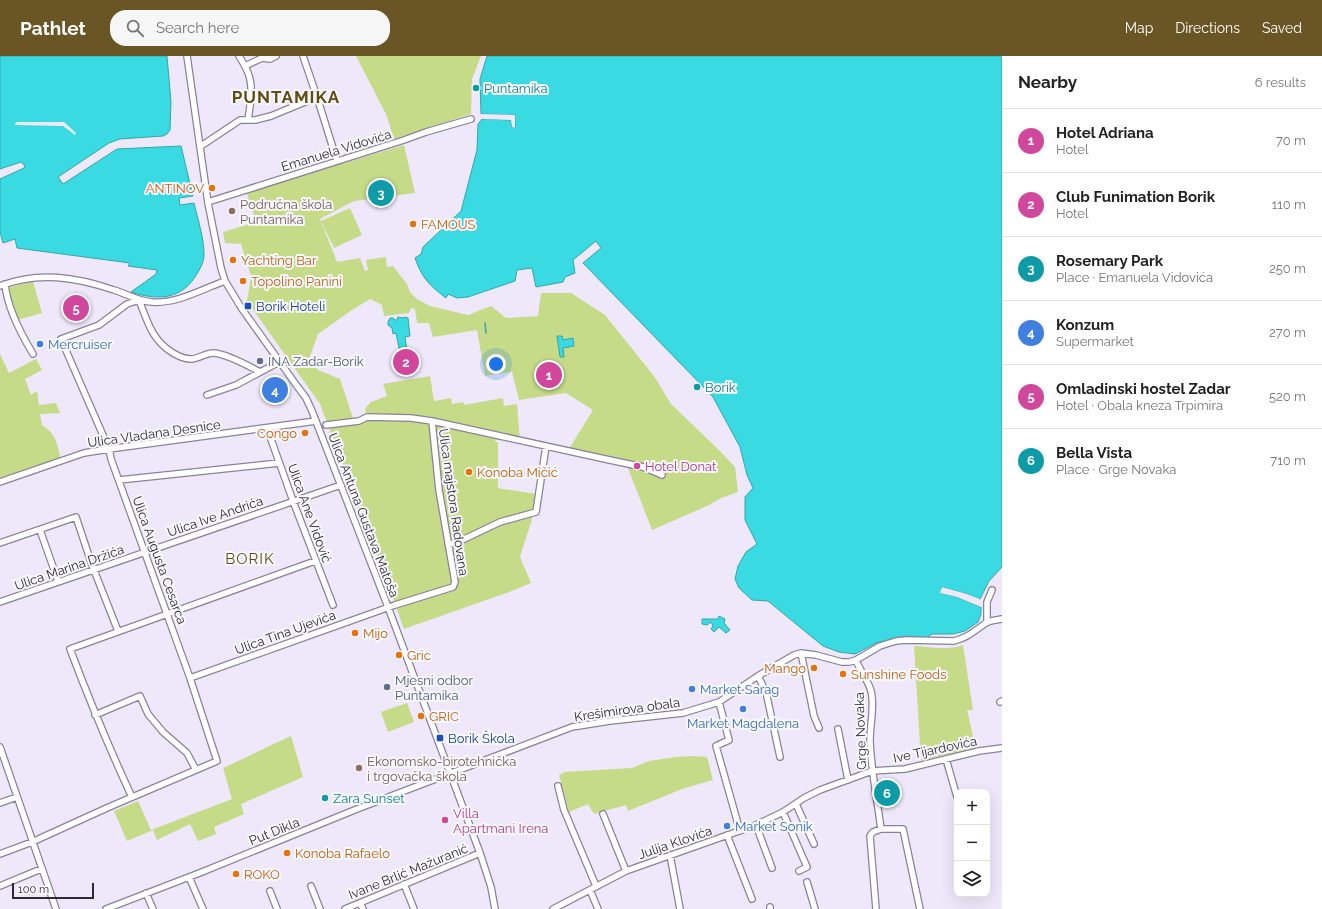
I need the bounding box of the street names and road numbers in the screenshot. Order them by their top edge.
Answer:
street label: Emanuela Vidovića [279,127,393,174]
street label: Ulica Vladana Desnice [87,417,222,450]
street label: Ulica majstora Radovana [436,428,471,577]
street label: Ulica Antuna Gustava Matoša [325,431,402,600]
street label: Ulica Ane Vidović [285,462,334,565]
street label: Ulica Ive Andrića [165,493,265,540]
street label: Ulica Augusta Cesarca [129,494,190,626]
street label: Ulica Marina Držića [12,542,126,593]
street label: Ulica Tina Ujevića [233,607,338,658]
street label: Grge Novaka [852,692,869,770]
street label: Krešimirova obala [573,695,681,724]
street label: Ive Tijardovića [892,733,978,766]
street label: Put Dikla [247,815,302,848]
street label: Julija Klovića [636,823,714,862]
street label: Ivane Brlić Mažuranić [346,841,470,902]

